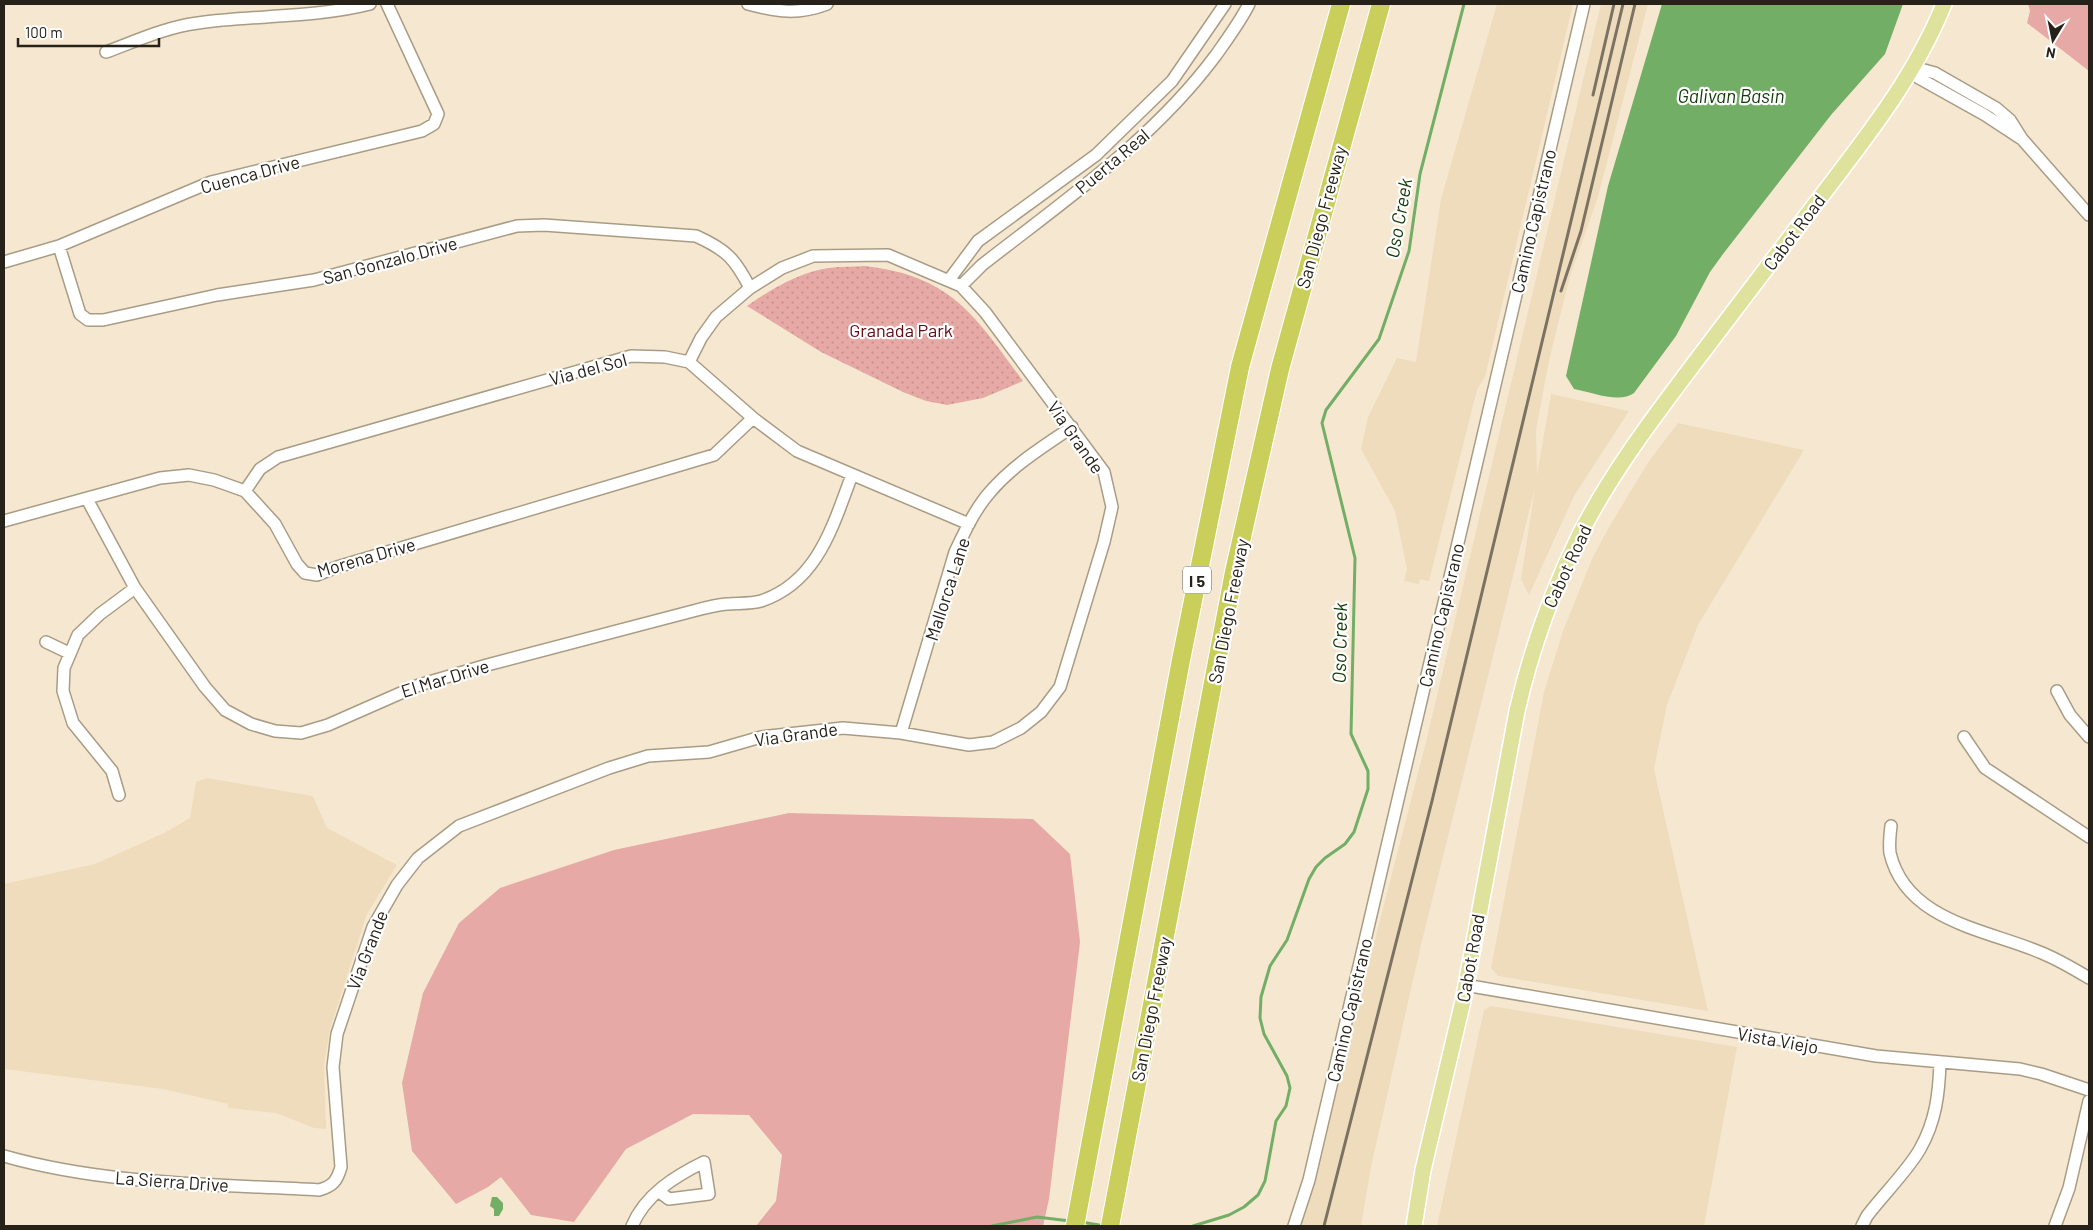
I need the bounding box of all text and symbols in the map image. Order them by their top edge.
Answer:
scale bar [18,15,159,47]
north arrow [2028,15,2078,65]
text: 100 m [25,23,63,41]
text: N [2045,44,2057,62]
water label: Galivan Basin [1678,84,1785,107]
street label: Puerta Real [1071,124,1153,198]
street label: San Diego Freeway [1291,143,1351,291]
street label: Camino Capistrano [1506,147,1560,295]
street label: Cuenca Drive [198,150,302,198]
water label: Oso Creek [1380,175,1416,260]
street label: Cabot Road [1758,190,1830,274]
street label: San Gonzalo Drive [320,231,460,289]
park label: Granada Park [849,319,953,341]
street label: Via del Sol [547,348,629,390]
street label: Via Grande [1043,396,1109,478]
street label: Cabot Road [1538,521,1596,611]
street label: Morena Drive [314,532,418,582]
street label: Mallorca Lane [920,535,974,643]
street label: San Diego Freeway [1203,537,1253,685]
street label: Camino Capistrano [1414,541,1468,689]
road number: I 5 [1183,566,1211,594]
water label: Oso Creek [1327,602,1351,684]
street label: El Mar Drive [398,654,492,702]
street label: Via Grande [753,717,839,751]
street label: Via Grande [342,907,392,993]
street label: Cabot Road [1451,912,1489,1004]
street label: San Diego Freeway [1126,935,1176,1083]
street label: Camino Capistrano [1322,936,1376,1084]
street label: Vista Viejo [1736,1022,1820,1058]
street label: La Sierra Drive [115,1166,229,1196]

